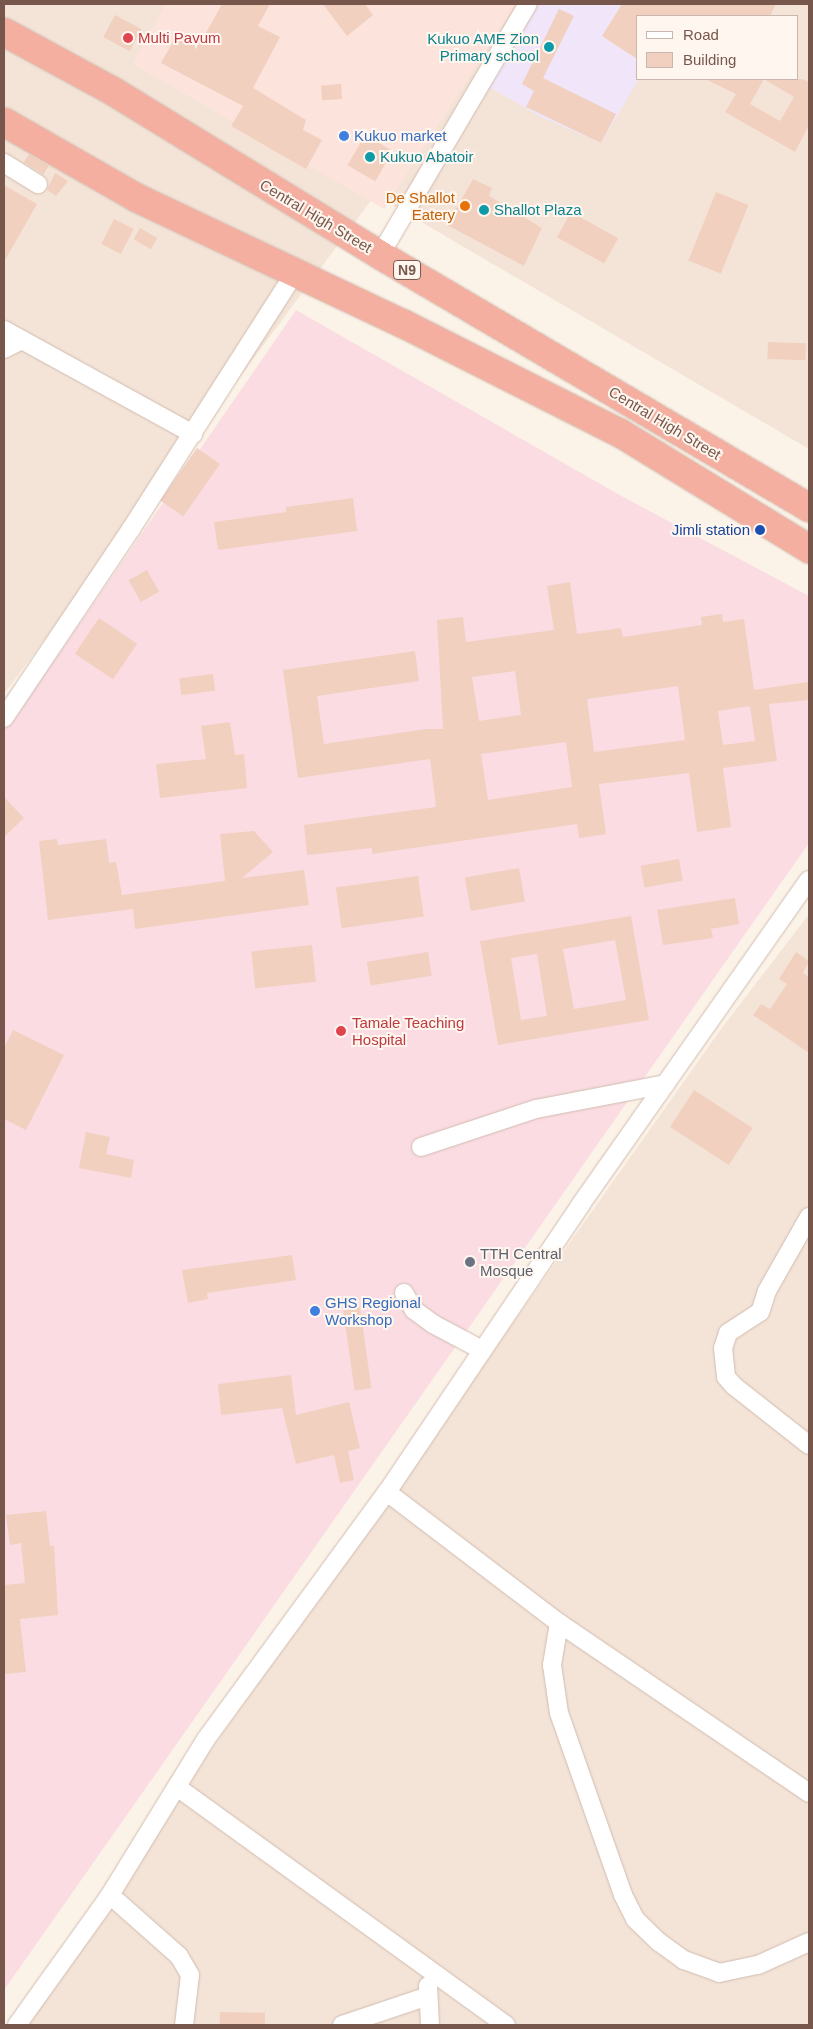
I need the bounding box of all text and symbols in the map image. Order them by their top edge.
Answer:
legend [636,15,798,80]
text: Road [683,26,719,43]
place label: Multi Pavum [138,29,221,47]
place label: Kukuo AME Zion Primary school [426,29,539,64]
marker: Multi Pavum [122,32,134,44]
marker: Kukuo AME Zion Primary school [543,41,555,53]
text: Building [683,51,736,68]
place label: Kukuo market [354,127,447,145]
marker: Kukuo market [338,130,350,142]
place label: Kukuo Abatoir [380,148,474,166]
marker: Kukuo Abatoir [364,151,376,163]
street label: Central High Street [257,175,375,257]
place label: De Shallot Eatery [386,188,455,223]
marker: De Shallot Eatery [459,200,471,212]
place label: Shallot Plaza [494,201,582,219]
marker: Shallot Plaza [478,204,490,216]
road number: N9 [392,258,422,282]
street label: Central High Street [606,382,724,464]
place label: Jimli station [672,521,750,539]
marker: Jimli station [754,524,766,536]
place label: Tamale Teaching Hospital [352,1013,465,1048]
marker: Tamale Teaching Hospital [334,1024,348,1038]
place label: TTH Central Mosque [480,1244,562,1279]
marker: TTH Central Mosque [464,1256,476,1268]
place label: GHS Regional Workshop [325,1293,421,1328]
marker: GHS Regional Workshop [309,1305,321,1317]

